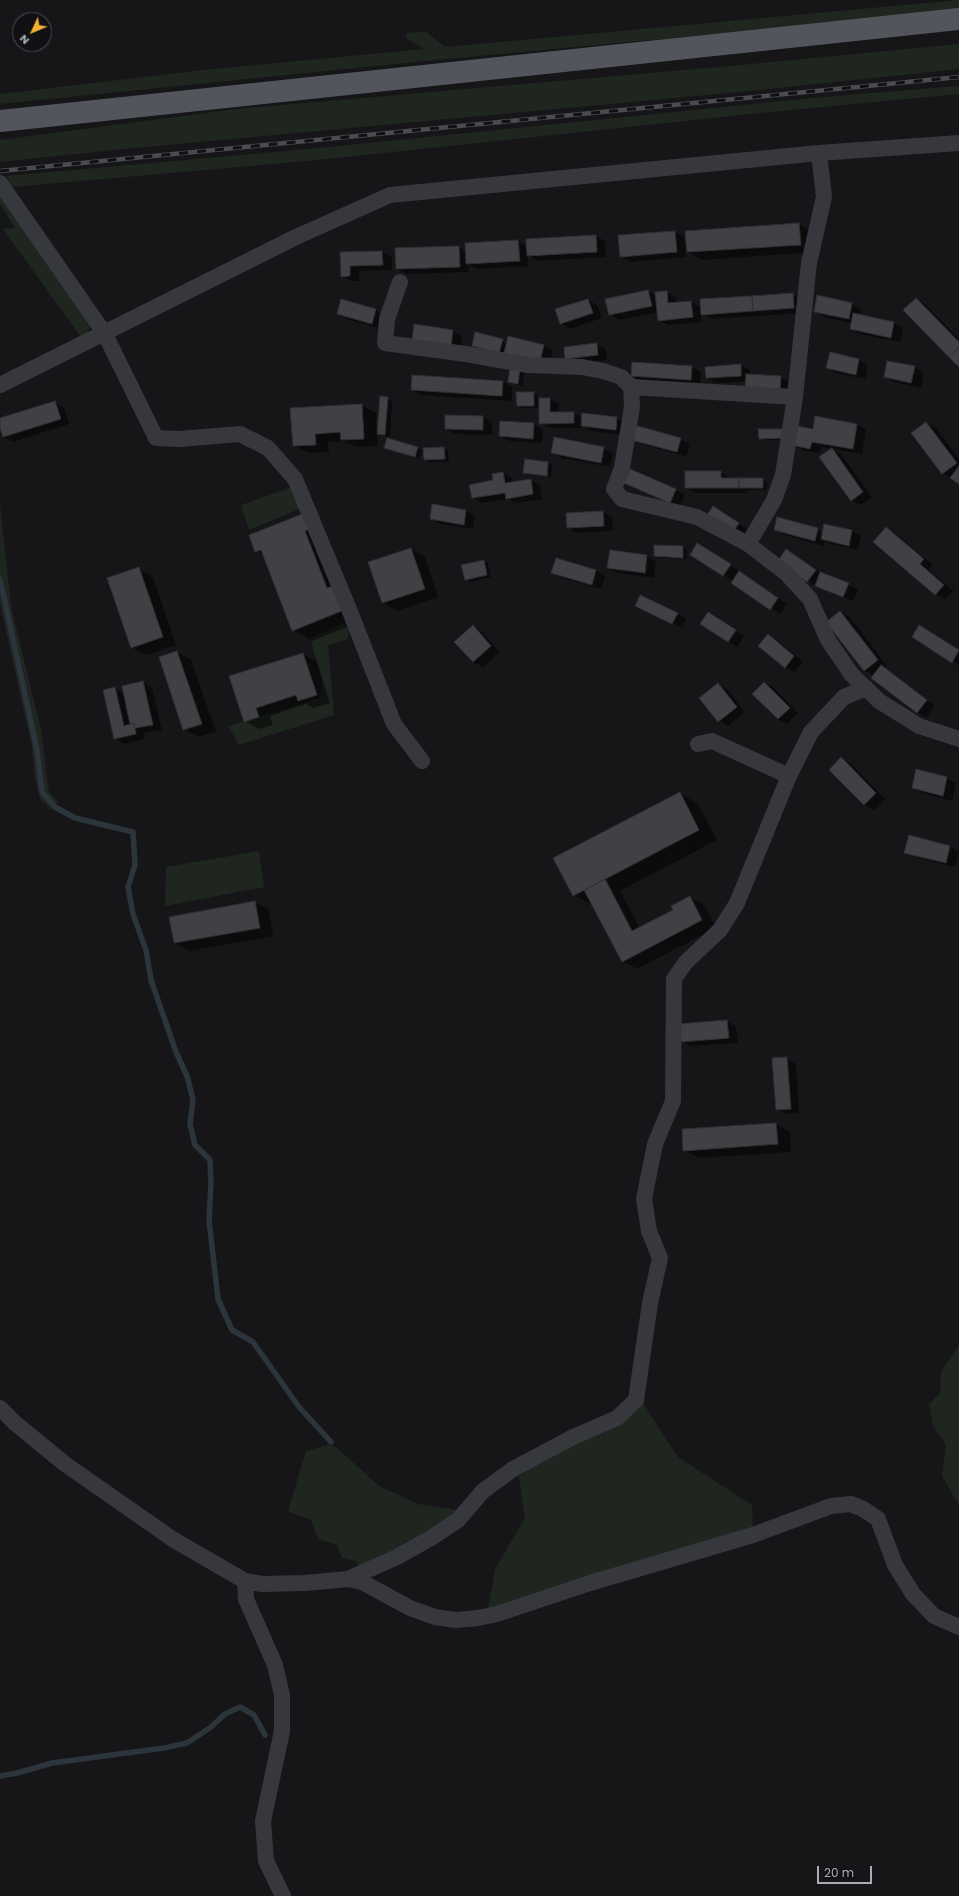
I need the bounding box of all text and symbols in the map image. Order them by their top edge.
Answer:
north arrow [12,12,52,52]
text: N [15,31,33,48]
scale bar [819,1858,874,1884]
text: 20 m [824,1864,854,1881]

